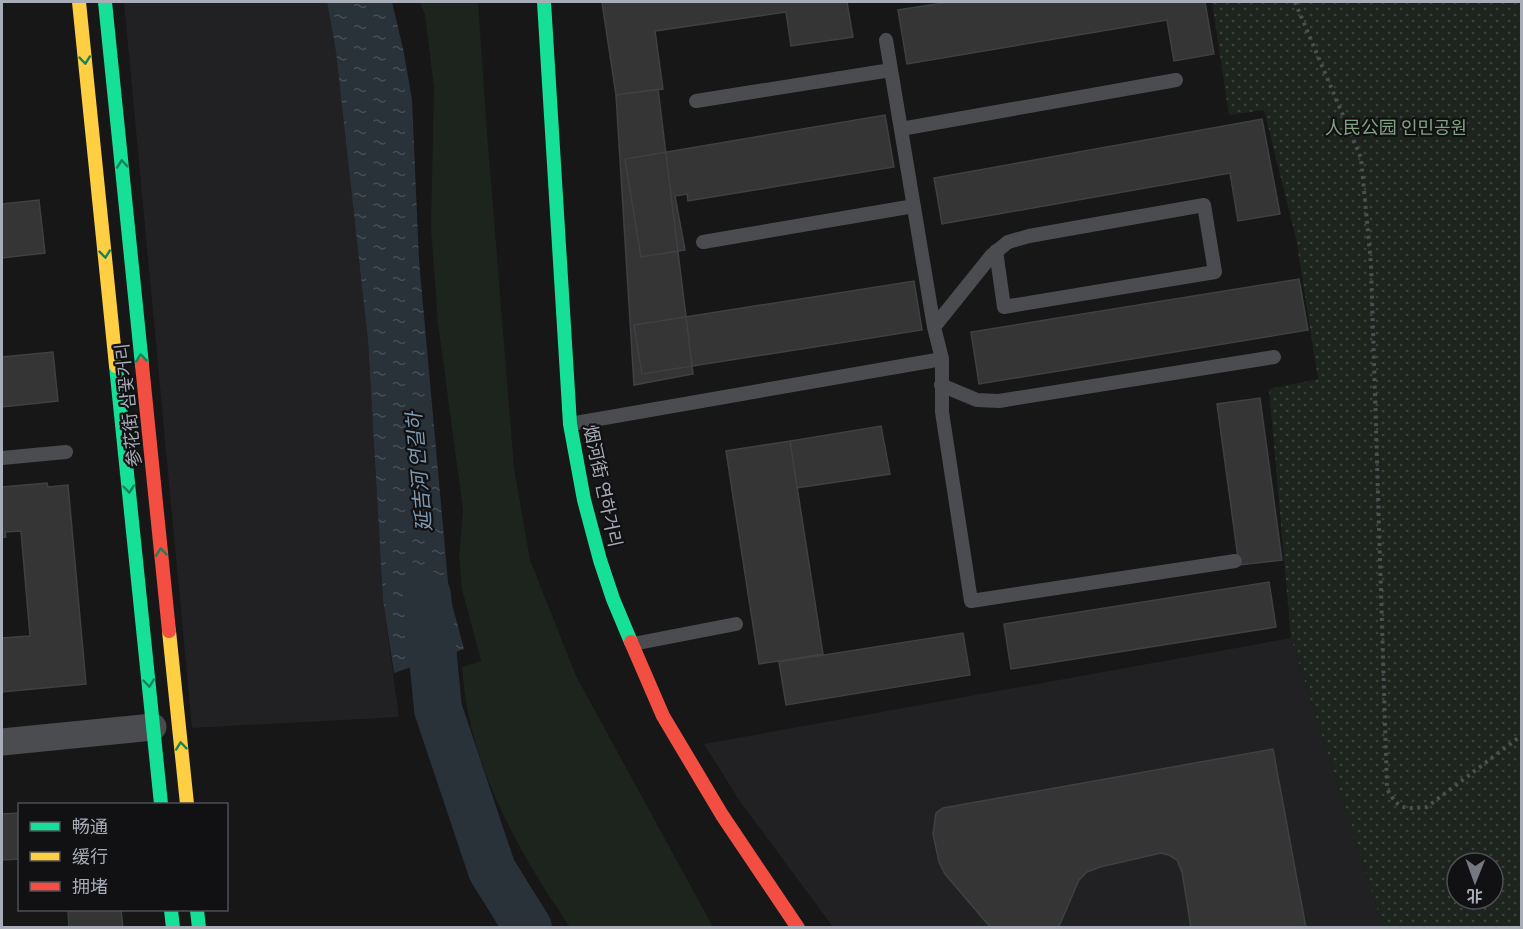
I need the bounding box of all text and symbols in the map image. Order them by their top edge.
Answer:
one-way arrow [78,55,91,64]
park label: 人民公园 인민공원 [1325,117,1467,138]
one-way arrow [116,160,129,169]
one-way arrow [98,249,111,258]
street label: 参花街 삼꽃거리 [111,342,145,468]
one-way arrow [135,354,148,363]
water label: 延吉河 연길하 [402,409,436,533]
street label: 烟河街 연하거리 [580,423,626,549]
one-way arrow [122,485,135,494]
one-way arrow [155,548,168,557]
one-way arrow [142,679,155,688]
one-way arrow [175,742,188,751]
legend [18,803,228,911]
text: 畅通 [72,816,108,837]
text: 缓行 [72,846,108,867]
north arrow [1445,851,1505,911]
text: 拥堵 [72,876,108,897]
text: 北 [1467,886,1483,905]

